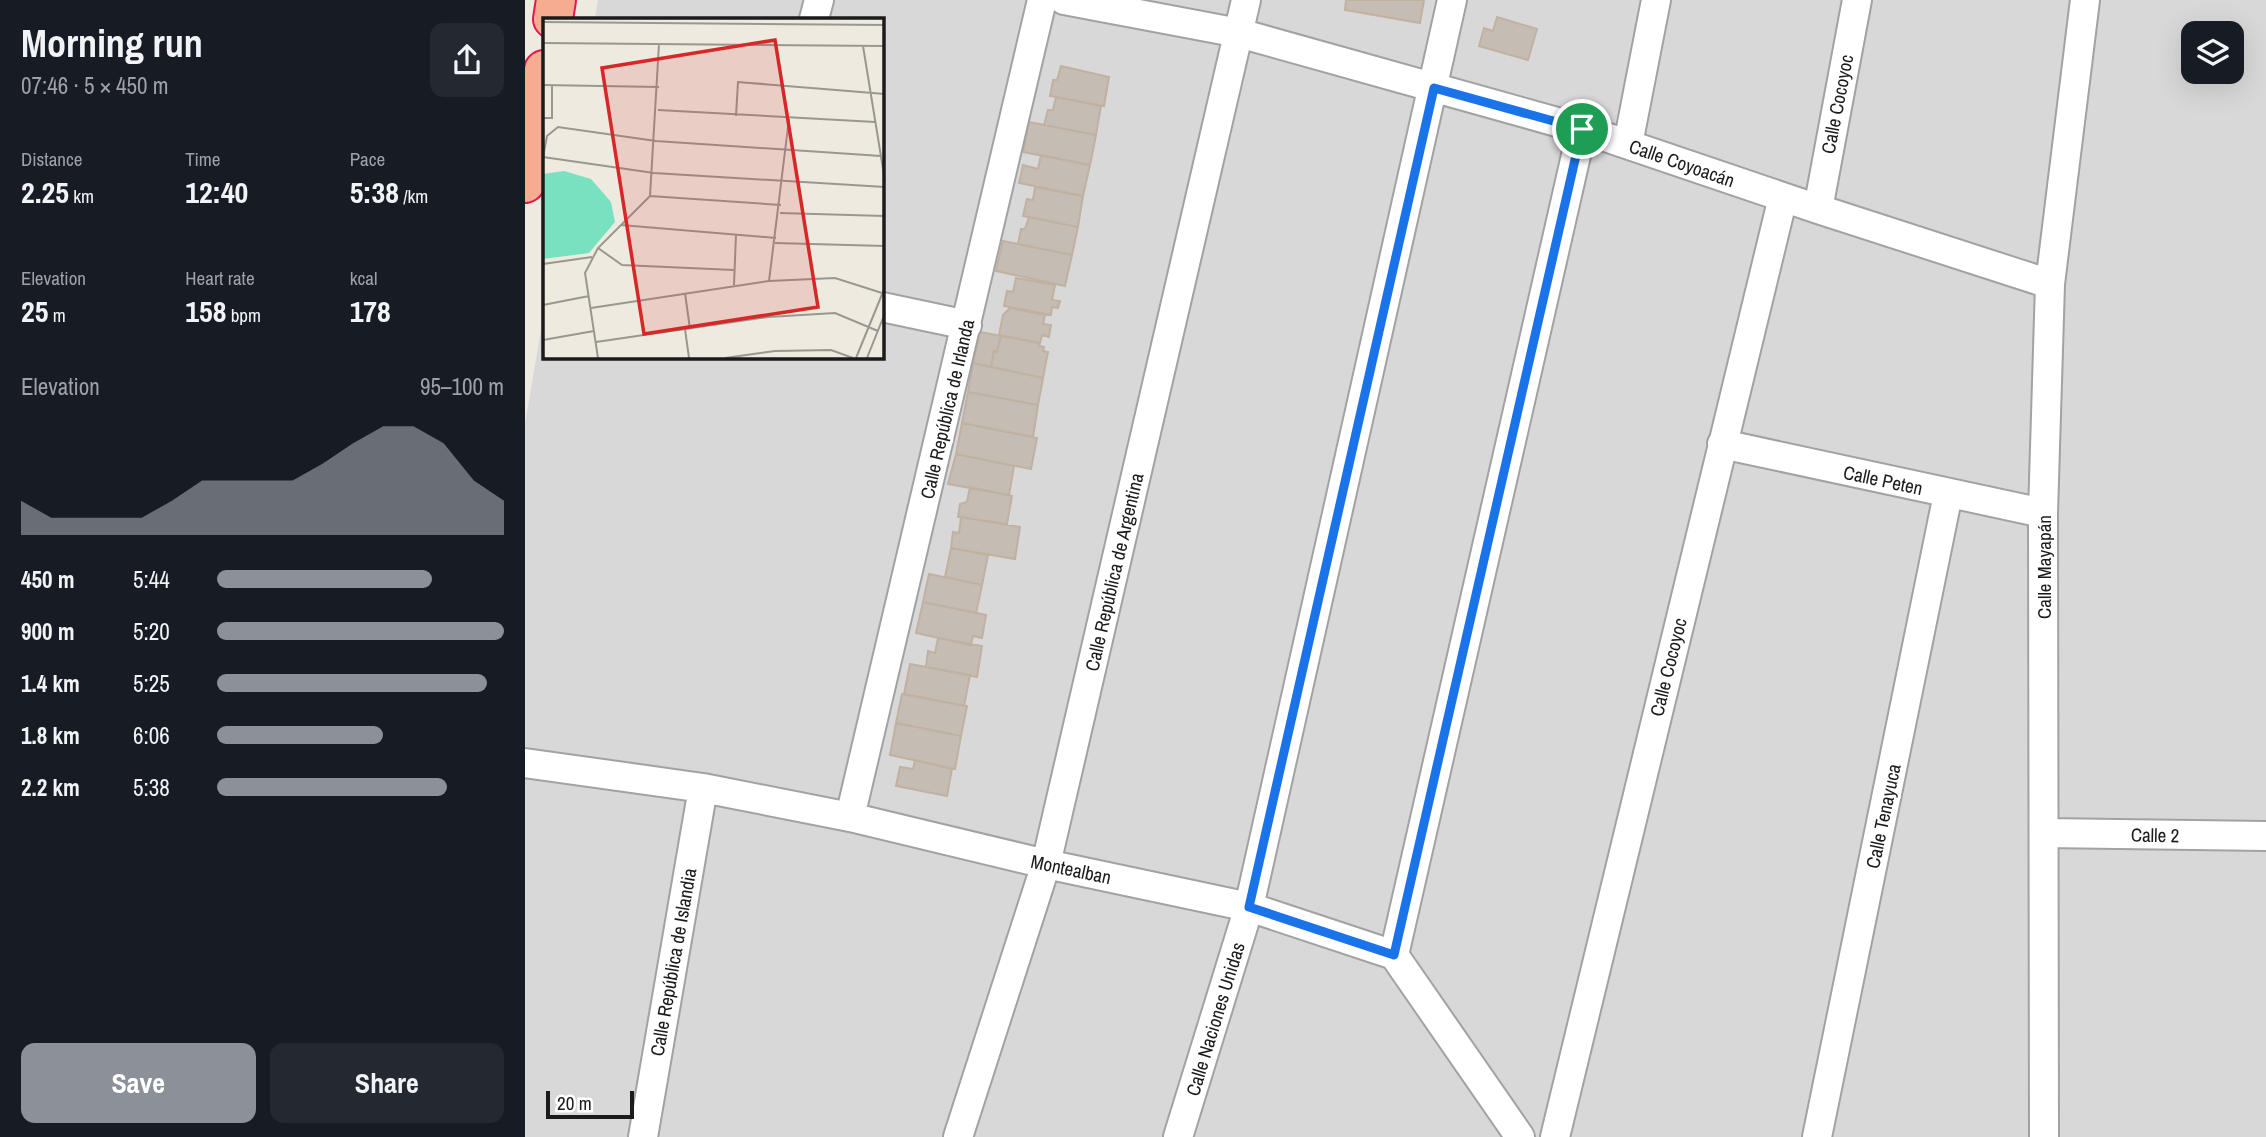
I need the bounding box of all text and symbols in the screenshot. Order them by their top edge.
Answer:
text: Morning run [21,18,203,69]
inset map [543,18,884,359]
map controls [2181,21,2244,84]
button: layers [2181,21,2244,84]
button: share [430,23,504,97]
street label: Calle Cocoyoc [1815,52,1859,156]
text: 07:46 · 5 × 450 m [21,70,168,101]
pin [1552,99,1612,159]
icon: arrive [1563,110,1601,148]
street label: Calle Coyoacán [1626,133,1738,193]
text: Distance [21,146,82,172]
text: Time [185,146,220,172]
text: Pace [350,146,385,172]
text: 2.25 [21,172,69,212]
text: 12:40 [185,172,248,212]
text: 5:38 [350,172,399,212]
text: km [69,183,94,209]
text: /km [399,183,428,209]
text: Elevation [21,265,86,291]
text: Heart rate [185,265,255,291]
text: kcal [350,265,377,291]
text: 25 [21,291,48,331]
text: 158 [185,291,226,331]
text: 178 [350,291,391,331]
text: m [48,302,66,328]
text: bpm [226,302,261,328]
street label: Calle República de Irlanda [914,316,980,501]
text: Elevation [21,371,100,402]
text: 95–100 m [420,371,504,402]
street label: Calle Peten [1841,459,1925,501]
street label: Calle República de Argentina [1079,470,1150,674]
street label: Calle Mayapán [2031,515,2057,619]
text: 450 m [21,564,74,595]
text: 5:44 [133,564,170,595]
street label: Calle Cocoyoc [1643,615,1693,719]
text: 900 m [21,616,74,647]
text: 5:20 [133,616,170,647]
text: 1.4 km [21,668,80,699]
text: 5:25 [133,668,170,699]
text: 1.8 km [21,720,80,751]
text: 6:06 [133,720,170,751]
street label: Calle Tenayuca [1859,761,1907,871]
text: 2.2 km [21,772,80,803]
text: 5:38 [133,772,170,803]
street label: Calle 2 [2131,822,2179,848]
street label: Montealban [1028,848,1114,890]
street label: Calle República de Islandia [644,866,702,1058]
street label: Calle Naciones Unidas [1179,939,1251,1099]
button: Save [21,1043,256,1123]
button: Share [270,1043,504,1123]
scale bar [546,1088,633,1120]
text: 20 m [557,1090,592,1116]

